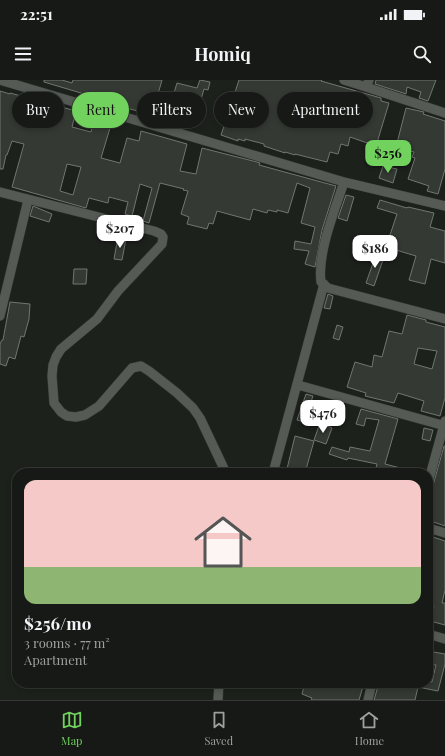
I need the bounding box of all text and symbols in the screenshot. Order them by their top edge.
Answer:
text: 22:51 [20,4,53,24]
text: Homiq [194,42,251,66]
icon: menu [12,43,34,65]
icon: search [411,43,433,65]
chip: Buy [12,92,64,128]
chip: Rent [72,92,129,128]
chip: Filters [137,92,206,128]
chip: New [214,92,269,128]
chip: Apartment [277,92,373,128]
pin: $256 [364,140,412,174]
text: $256 [374,144,402,161]
pin: $207 [96,215,144,249]
text: $207 [106,219,134,236]
pin: $186 [351,235,399,269]
text: $186 [361,239,389,256]
pin: $476 [299,400,347,434]
text: $476 [309,404,337,421]
icon: home [187,506,259,578]
text: $256/mo [24,612,91,634]
text: 3 rooms · 77 m² [24,634,110,651]
text: Apartment [24,651,87,668]
tab: Map [61,709,83,748]
tab: Saved [204,709,233,748]
tab: Home [355,709,384,748]

